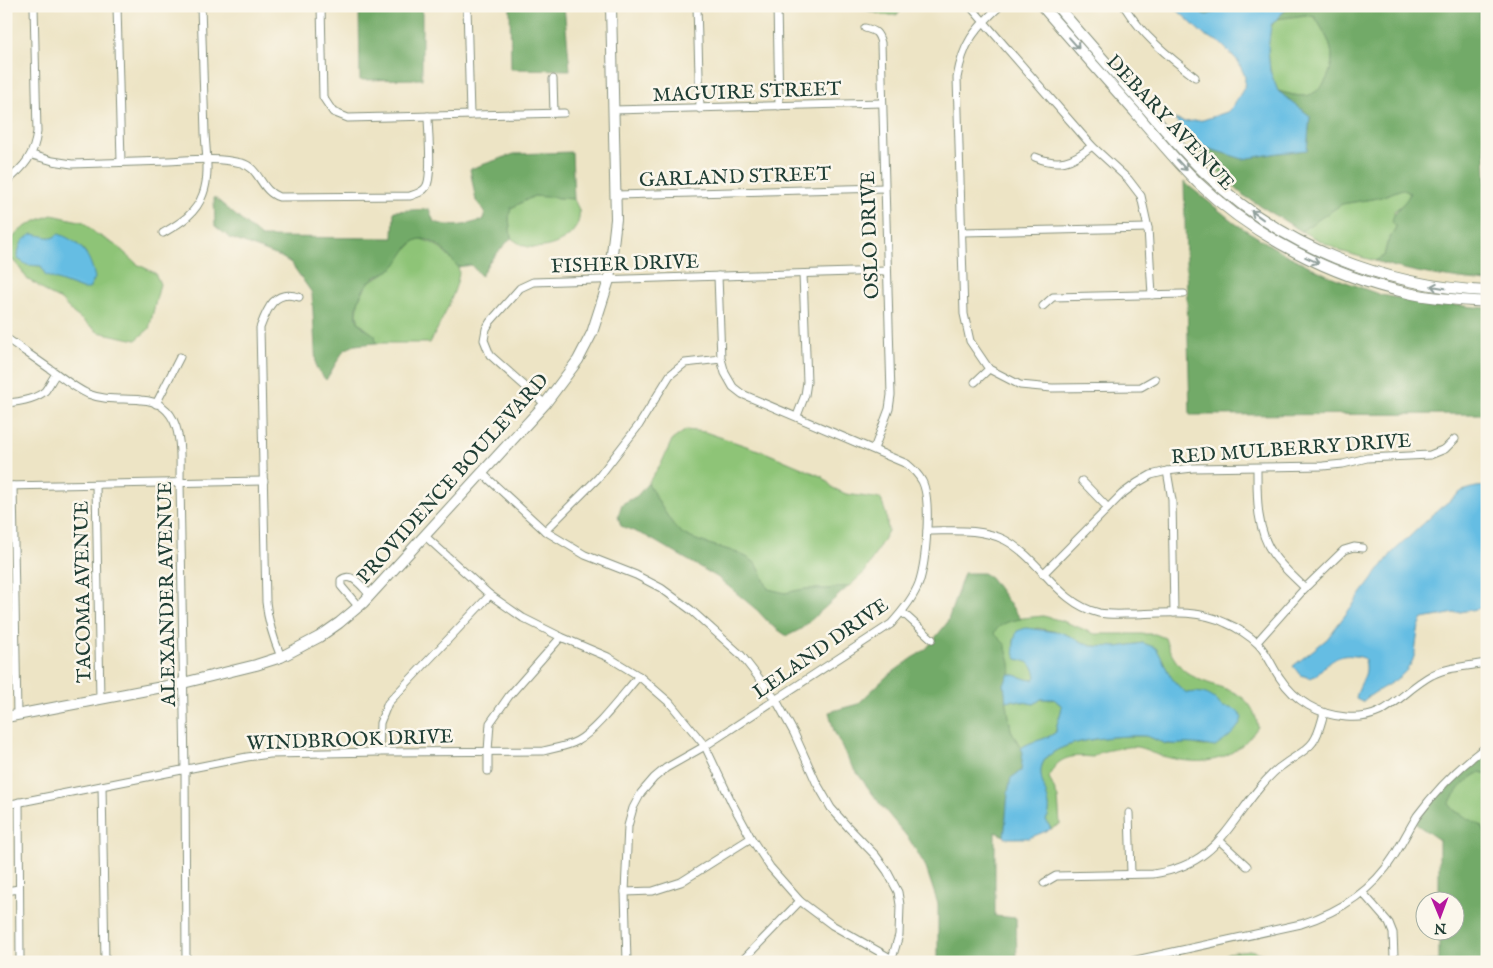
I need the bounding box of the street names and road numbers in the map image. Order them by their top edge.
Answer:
street label: DEBARY AVENUE [1100,50,1239,196]
street label: MAGUIRE STREET [652,77,842,108]
street label: GARLAND STREET [639,162,832,193]
street label: OSLO DRIVE [856,170,885,300]
street label: FISHER DRIVE [550,249,700,280]
street label: PROVIDENCE BOULEVARD [352,368,554,590]
street label: RED MULBERRY DRIVE [1170,429,1412,470]
street label: ALEXANDER AVENUE [153,481,182,708]
street label: TACOMA AVENUE [69,500,98,683]
street label: LELAND DRIVE [748,593,894,705]
street label: WINDBROOK DRIVE [246,724,454,757]

